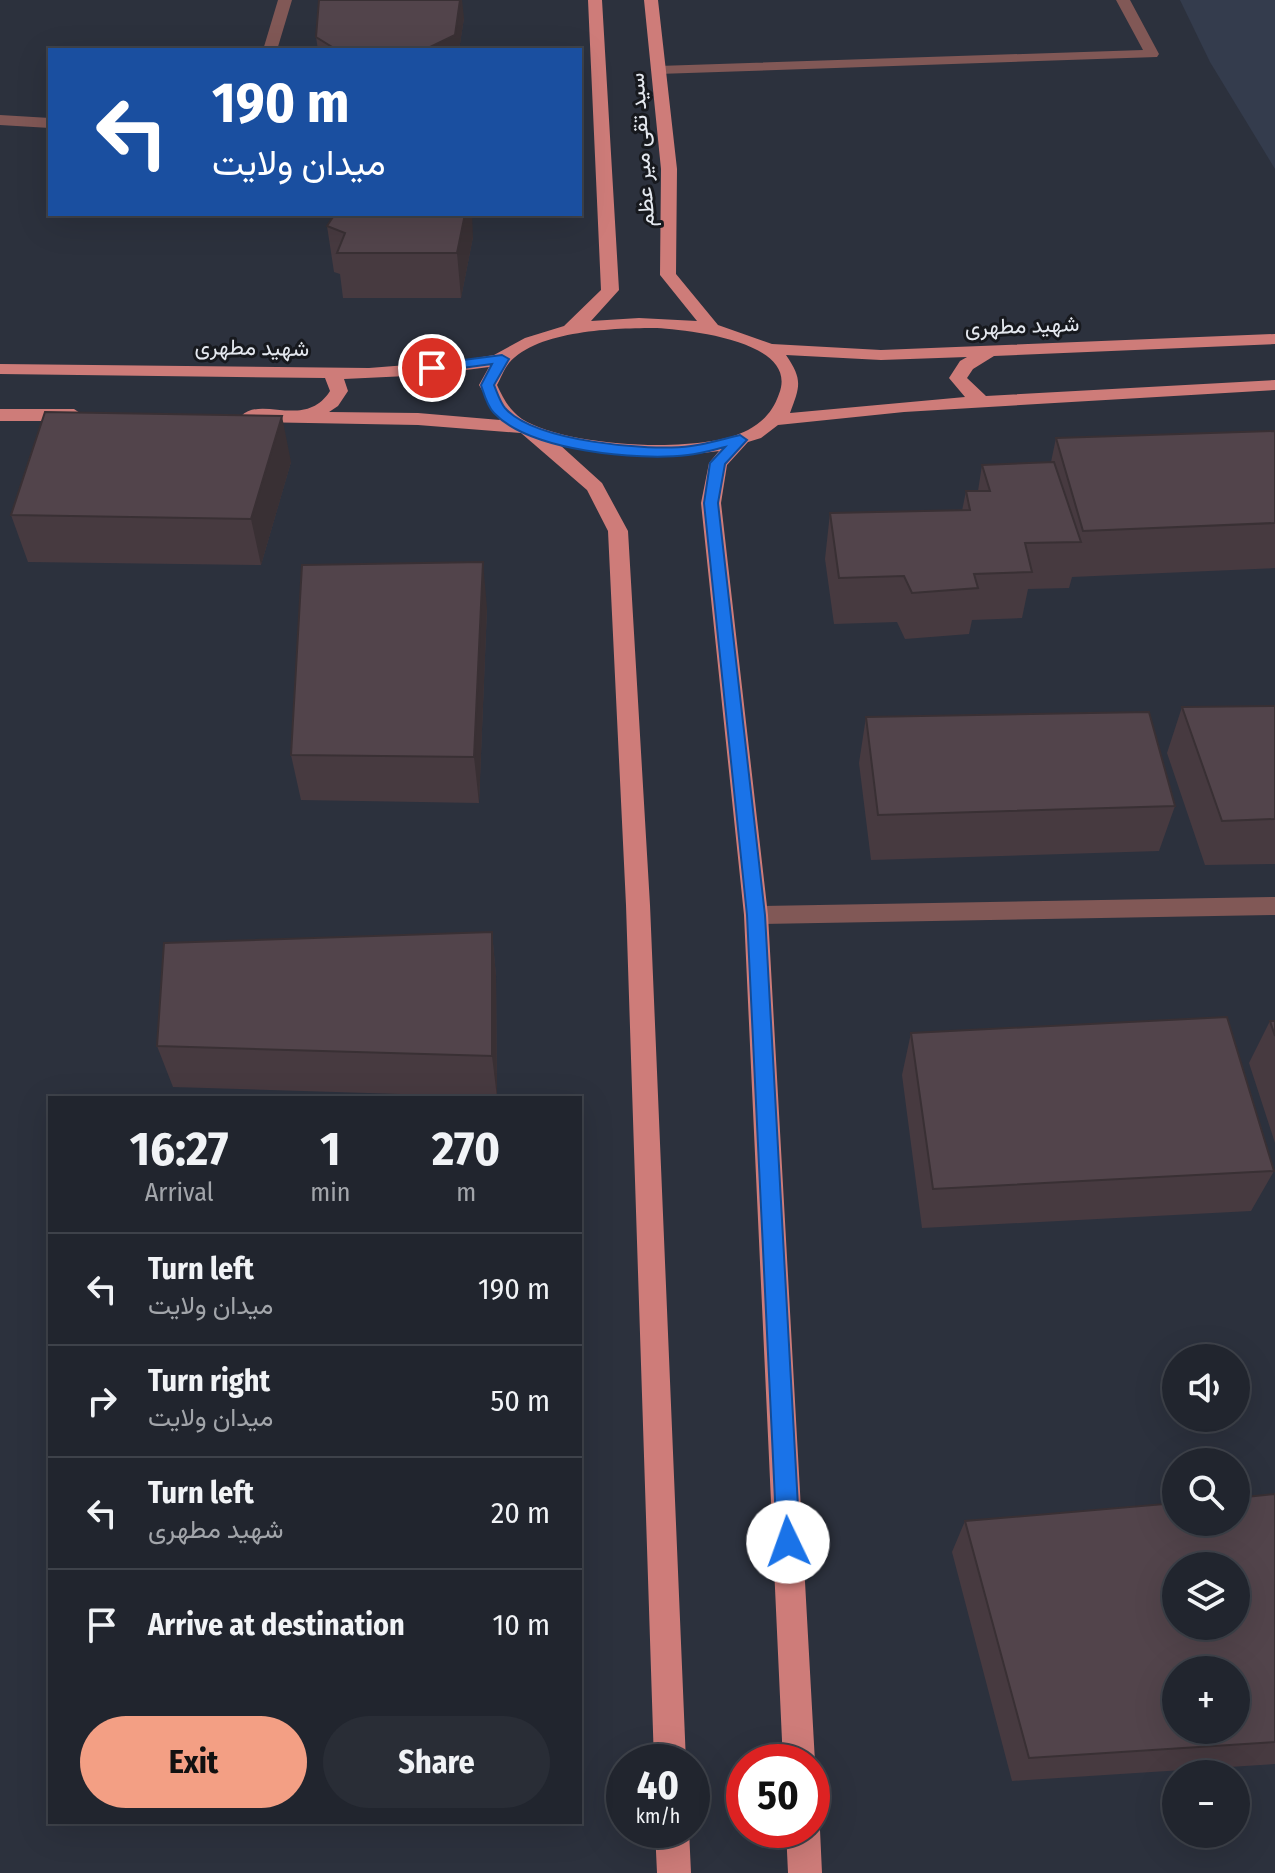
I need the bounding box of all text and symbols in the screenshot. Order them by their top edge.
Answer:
text: 190 m [212,70,350,137]
street label: سید تقی میر عظم [623,72,661,228]
icon: left [80,80,184,184]
text: میدان ولایت [212,141,386,185]
street label: شهید مطهری [964,310,1080,341]
street label: شهید مطهری [194,333,310,362]
pin [398,334,466,402]
icon: arrive [410,346,454,390]
text: 16:27 [130,1120,229,1178]
text: 1 [320,1120,340,1178]
text: 270 [432,1120,500,1178]
text: Arrival [145,1177,214,1208]
text: min [310,1177,350,1208]
text: m [456,1177,476,1208]
text: Turn left [148,1251,254,1287]
icon: left [80,1267,124,1311]
text: 190 m [478,1271,550,1307]
text: میدان ولایت [148,1290,273,1321]
map controls [1162,1344,1250,1848]
button: sound [1162,1344,1250,1432]
text: Turn right [148,1363,270,1399]
icon: right [80,1379,124,1423]
text: 50 m [490,1383,550,1419]
text: میدان ولایت [148,1402,273,1433]
button: search [1162,1448,1250,1536]
text: Turn left [148,1475,254,1511]
icon: left [80,1491,124,1535]
text: 20 m [491,1495,550,1531]
position arrow [746,1500,830,1584]
text: شهید مطهری [148,1514,284,1545]
button: layers [1162,1552,1250,1640]
icon: arrive [80,1603,124,1647]
text: Arrive at destination [148,1607,405,1643]
text: 10 m [493,1607,550,1643]
button: + [1162,1656,1250,1744]
button: Exit [80,1716,307,1808]
button: Share [323,1716,550,1808]
speed limit sign: 50 [726,1744,830,1848]
button: − [1162,1760,1250,1848]
text: 40 [637,1762,679,1810]
text: km/h [636,1804,680,1828]

